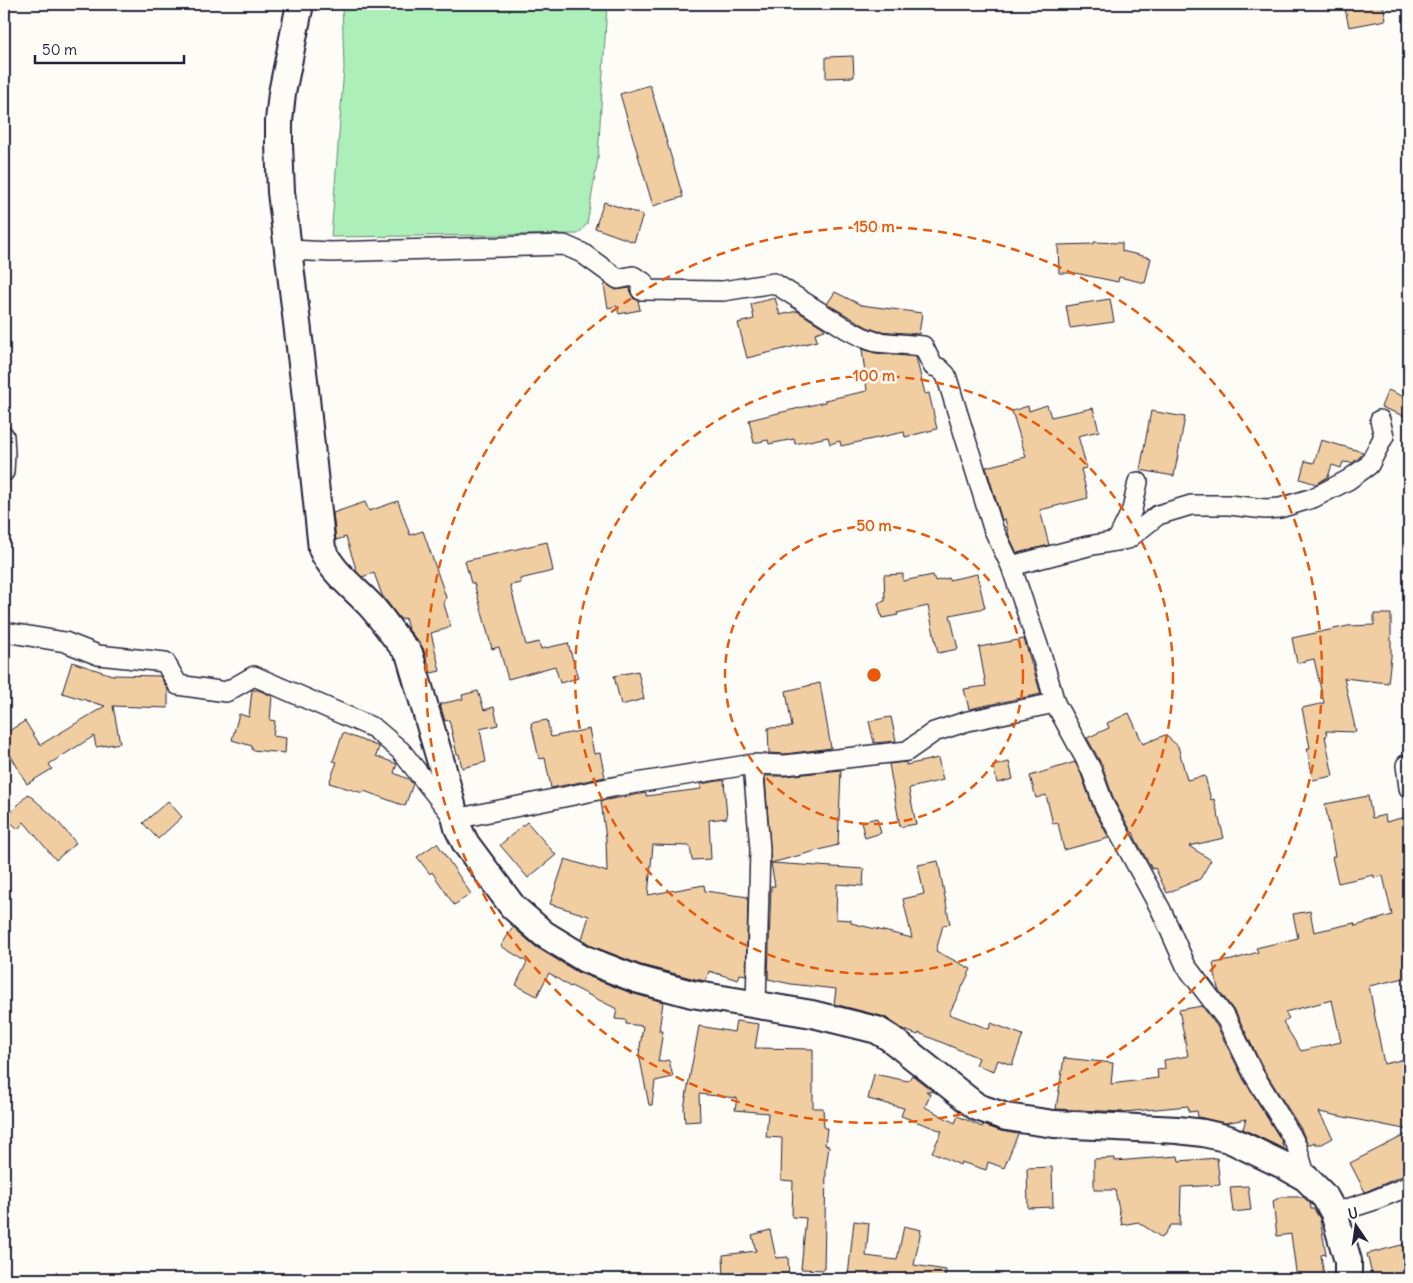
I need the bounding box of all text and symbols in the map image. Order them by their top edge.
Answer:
scale bar [35,32,184,64]
text: 50 m [42,40,77,59]
text: 150 m [853,217,895,236]
text: 100 m [853,366,895,385]
text: 50 m [856,516,892,535]
centre of rings [865,666,883,684]
north arrow [1330,1200,1380,1250]
text: U [1346,1203,1360,1223]

